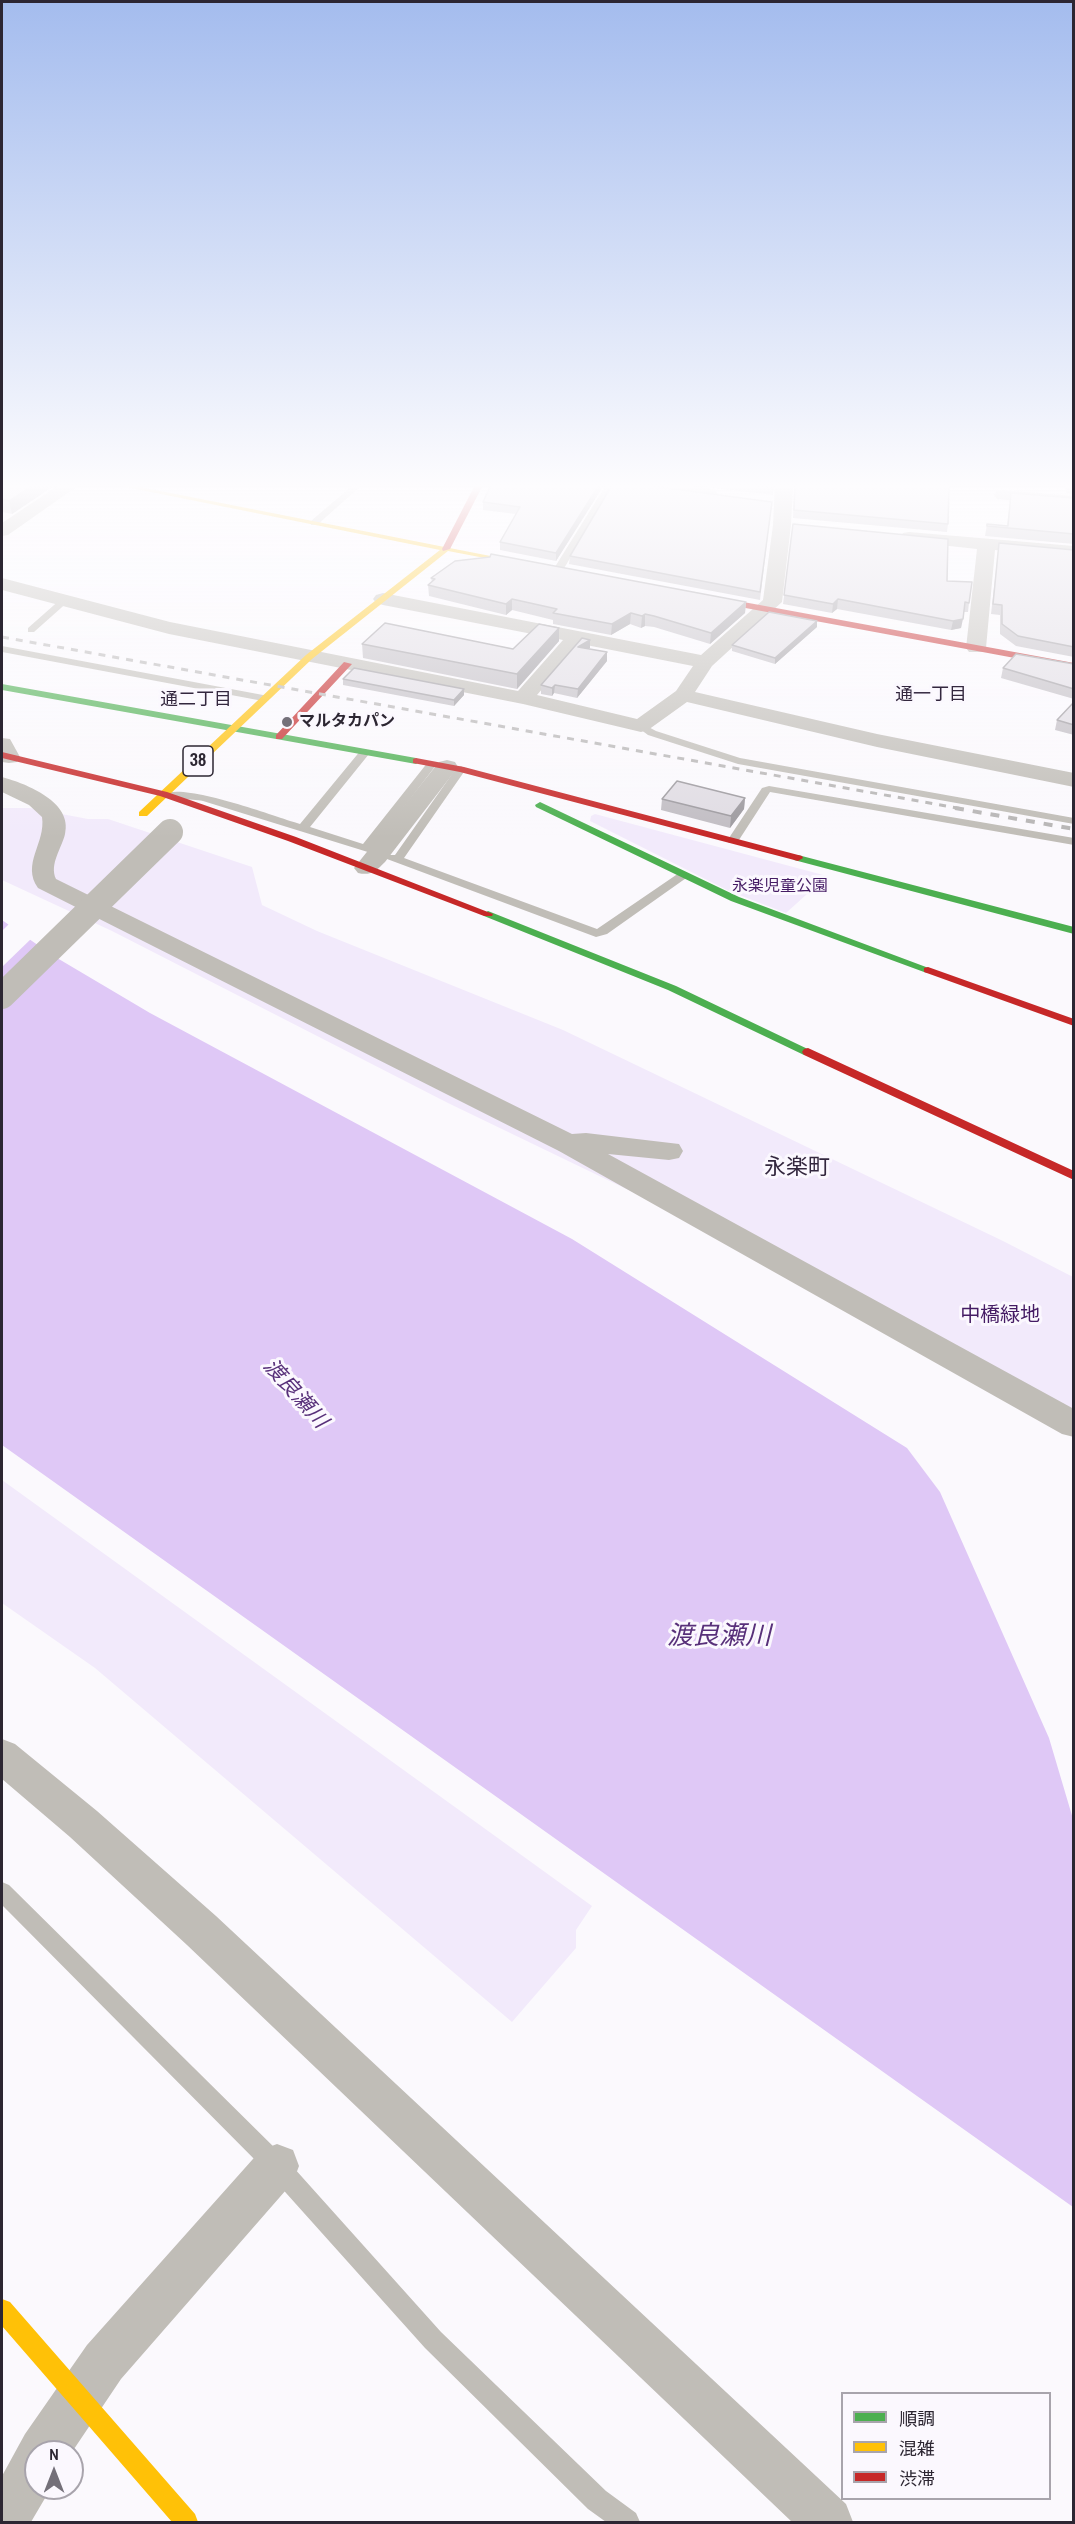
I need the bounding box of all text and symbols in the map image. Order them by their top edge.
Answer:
district label: 通一丁目 [895,684,967,706]
district label: 通二丁目 [160,689,232,711]
place label: マルタカパン [299,712,395,732]
marker: マルタカパン [280,715,294,729]
road number: 38 [183,746,213,776]
park label: 永楽児童公園 [732,877,828,897]
district label: 永楽町 [764,1155,830,1181]
park label: 中橋緑地 [960,1304,1040,1328]
water label: 渡良瀬川 [258,1354,332,1434]
water label: 渡良瀬川 [667,1621,771,1653]
legend [841,2392,1051,2500]
text: 順調 [899,2406,935,2431]
text: 混雑 [899,2436,935,2461]
north arrow [24,2440,84,2500]
text: N [49,2443,59,2465]
text: 渋滞 [899,2466,935,2491]

